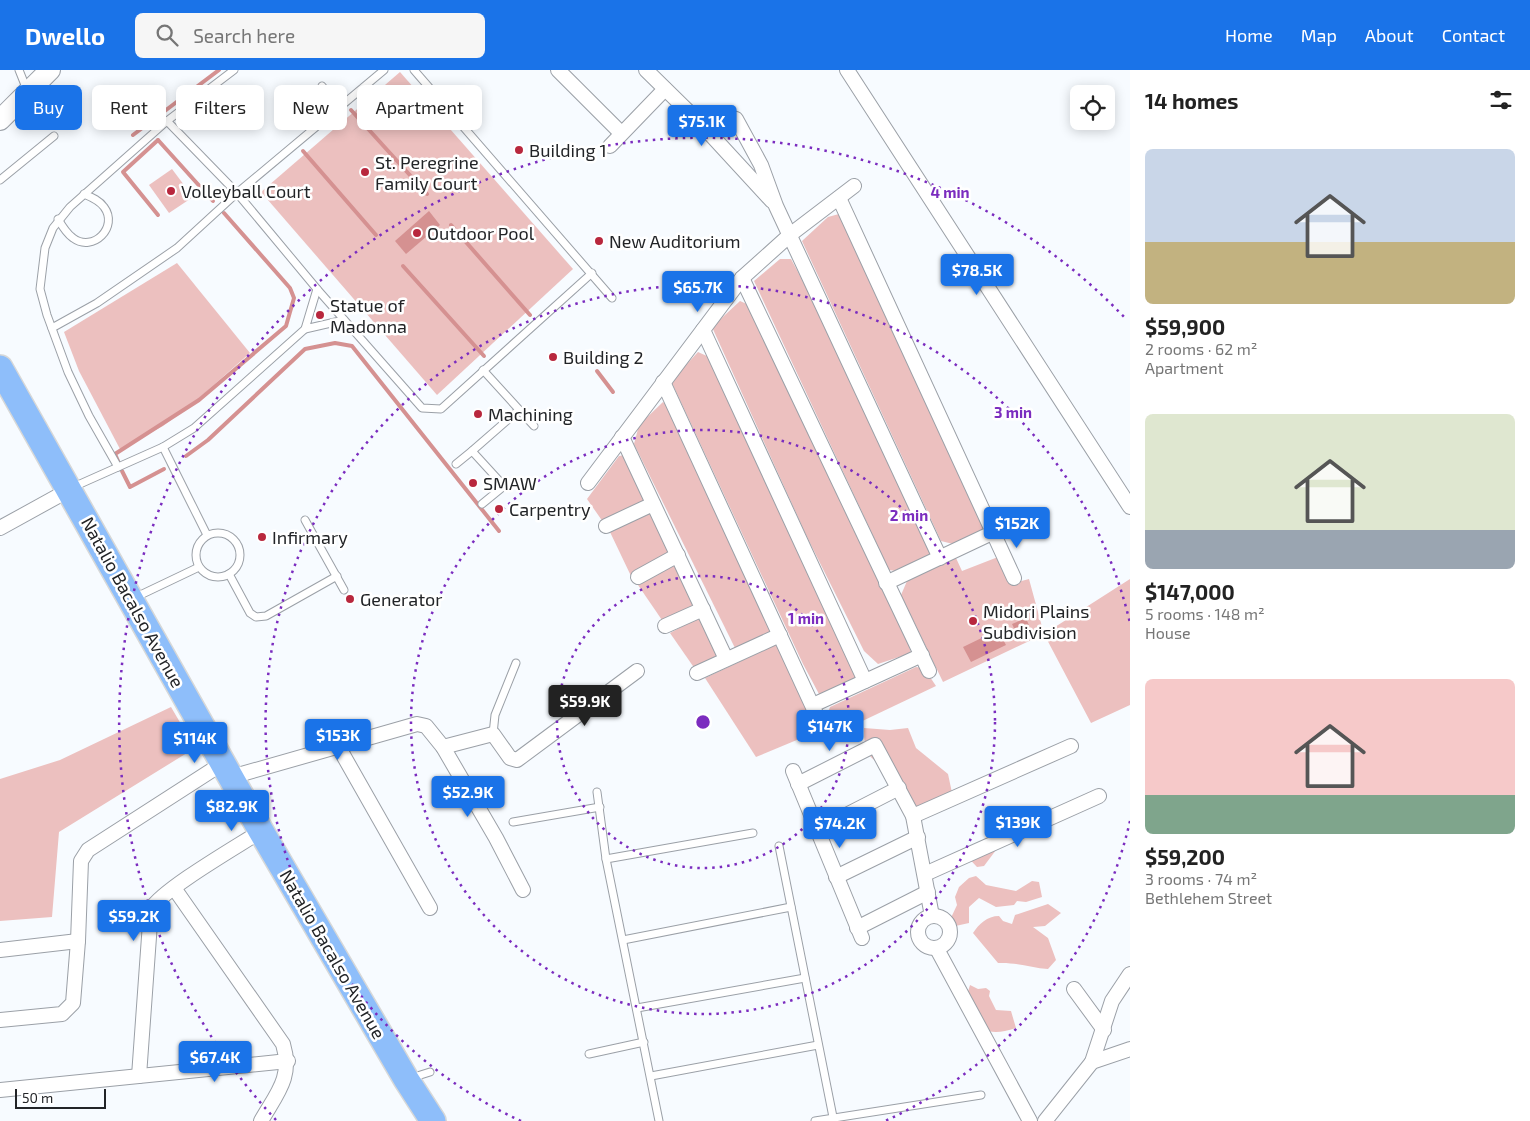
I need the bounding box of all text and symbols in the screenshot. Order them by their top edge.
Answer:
search box [135,13,485,58]
text: Dwello [25,21,105,50]
icon: search [153,21,181,49]
text: Search here [193,24,295,47]
text: Home [1225,24,1273,46]
text: Map [1301,24,1337,46]
text: About [1365,24,1414,46]
text: Contact [1442,24,1505,46]
chip: Buy [15,85,82,130]
chip: Rent [92,85,166,130]
chip: Filters [176,85,264,130]
chip: New [274,85,347,130]
chip: Apartment [357,85,482,130]
map controls [1070,85,1115,130]
button: locate [1070,85,1115,130]
icon: filters [1487,86,1515,114]
text: 14 homes [1145,88,1239,113]
pin: $75.1K [661,104,743,147]
text: $75.1K [679,111,725,130]
place label: Building 1 [529,139,607,161]
marker: Building 1 [513,144,525,156]
place label: St. Peregrine Family Court [375,151,479,194]
marker: St. Peregrine Family Court [359,166,371,178]
place label: Volleyball Court [181,180,311,202]
icon: home [1285,181,1375,271]
text: 4 min [930,183,970,201]
marker: Volleyball Court [165,185,177,197]
place label: Outdoor Pool [427,222,535,244]
marker: Outdoor Pool [411,227,423,239]
place label: New Auditorium [609,230,740,252]
marker: New Auditorium [593,235,605,247]
pin: $78.5K [936,254,1018,296]
text: $78.5K [952,260,1002,279]
pin: $65.7K [657,270,739,313]
text: $65.7K [673,277,723,296]
place label: Statue of Madonna [330,294,407,337]
marker: Statue of Madonna [314,309,326,321]
text: $59,900 [1145,314,1225,339]
text: 2 rooms · 62 m² [1145,339,1257,358]
place label: Building 2 [563,346,644,368]
marker: Building 2 [547,351,559,363]
text: Apartment [1145,358,1224,377]
place label: Machining [488,403,573,425]
text: 3 min [994,403,1032,421]
marker: Machining [472,408,484,420]
icon: home [1285,446,1375,536]
place label: SMAW [483,472,537,494]
marker: SMAW [467,477,479,489]
place label: Carpentry [509,498,591,520]
marker: Carpentry [493,503,505,515]
text: 2 min [890,506,928,524]
pin: $152K [982,506,1052,549]
street label: Natalio Bacalso Avenue [77,513,189,691]
text: $152K [995,513,1039,532]
place label: Infirmary [272,526,348,548]
marker: Infirmary [256,531,268,543]
text: $147,000 [1145,579,1235,604]
place label: Generator [360,588,443,610]
marker: Generator [344,593,356,605]
place label: Midori Plains Subdivision [983,600,1089,643]
text: 5 rooms · 148 m² [1145,604,1265,623]
text: 1 min [788,609,824,627]
marker: Midori Plains Subdivision [967,615,979,627]
text: House [1145,623,1191,642]
pin: $59.9K [544,684,626,727]
text: $59.9K [559,691,611,710]
pin: $147K [795,710,865,752]
icon: home [1285,711,1375,801]
centre of rings [694,713,712,731]
text: $147K [808,716,852,735]
pin: $153K [303,718,373,761]
pin: $114K [160,722,230,764]
text: $153K [316,725,360,744]
text: $114K [173,728,217,747]
pin: $52.9K [427,776,509,818]
text: $52.9K [443,782,493,801]
pin: $82.9K [191,790,273,832]
text: $82.9K [206,796,258,815]
pin: $74.2K [799,806,881,849]
pin: $139K [983,806,1053,848]
text: $139K [996,812,1040,831]
text: $74.2K [814,813,866,832]
text: $59,200 [1145,844,1225,869]
street label: Natalio Bacalso Avenue [276,865,390,1043]
text: 3 rooms · 74 m² [1145,869,1257,888]
text: Bethlehem Street [1145,888,1272,907]
pin: $59.2K [93,900,175,942]
text: $59.2K [109,906,159,925]
pin: $67.4K [174,1040,256,1083]
text: $67.4K [190,1047,240,1066]
scale bar [15,1086,106,1109]
text: 50 m [22,1089,53,1106]

